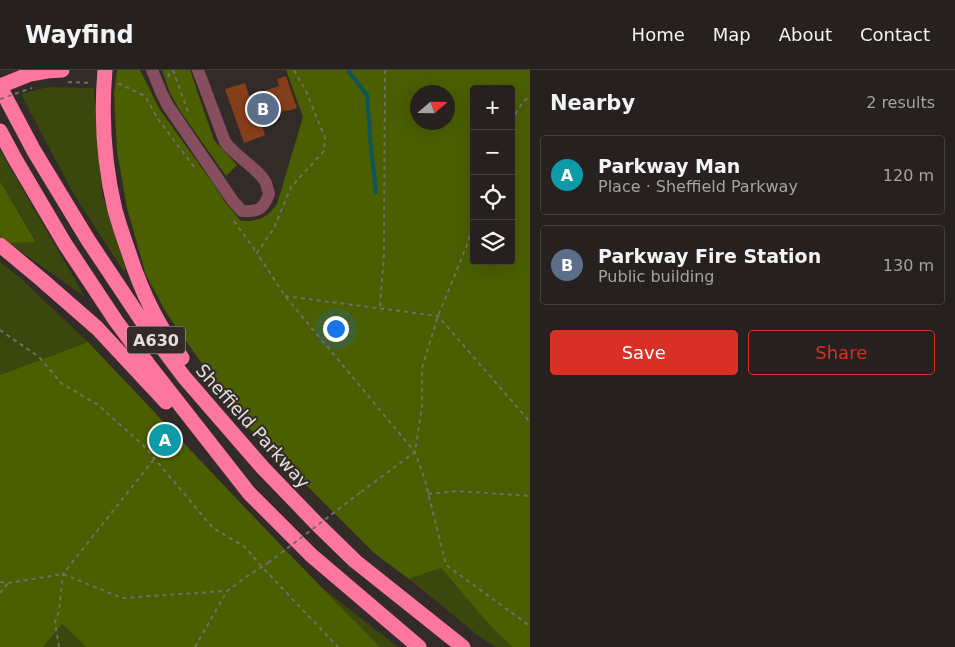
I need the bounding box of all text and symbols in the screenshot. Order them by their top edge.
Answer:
text: Wayfind [25,21,134,49]
text: Home [632,24,685,45]
text: Map [713,24,751,45]
text: About [779,24,832,45]
text: Contact [860,24,930,45]
north arrow [410,85,455,130]
map controls [470,85,515,265]
button: + [470,85,515,130]
pin: B [247,90,279,128]
text: Nearby [550,91,635,115]
text: 2 results [866,93,935,112]
button: − [470,130,515,175]
text: Parkway Man [598,155,740,177]
text: A [561,166,573,185]
text: 120 m [883,166,934,185]
button: locate [470,175,515,220]
text: Place · Sheffield Parkway [598,177,798,196]
button: layers [470,220,515,265]
text: Parkway Fire Station [598,245,821,267]
text: B [561,256,573,275]
text: 130 m [883,256,934,275]
text: Public building [598,267,715,286]
your location [323,316,349,342]
road number: A630 [127,326,185,354]
button: Save [550,330,738,375]
button: Share [748,330,935,375]
street label: Sheffield Parkway [192,360,315,493]
pin: A [149,421,181,459]

